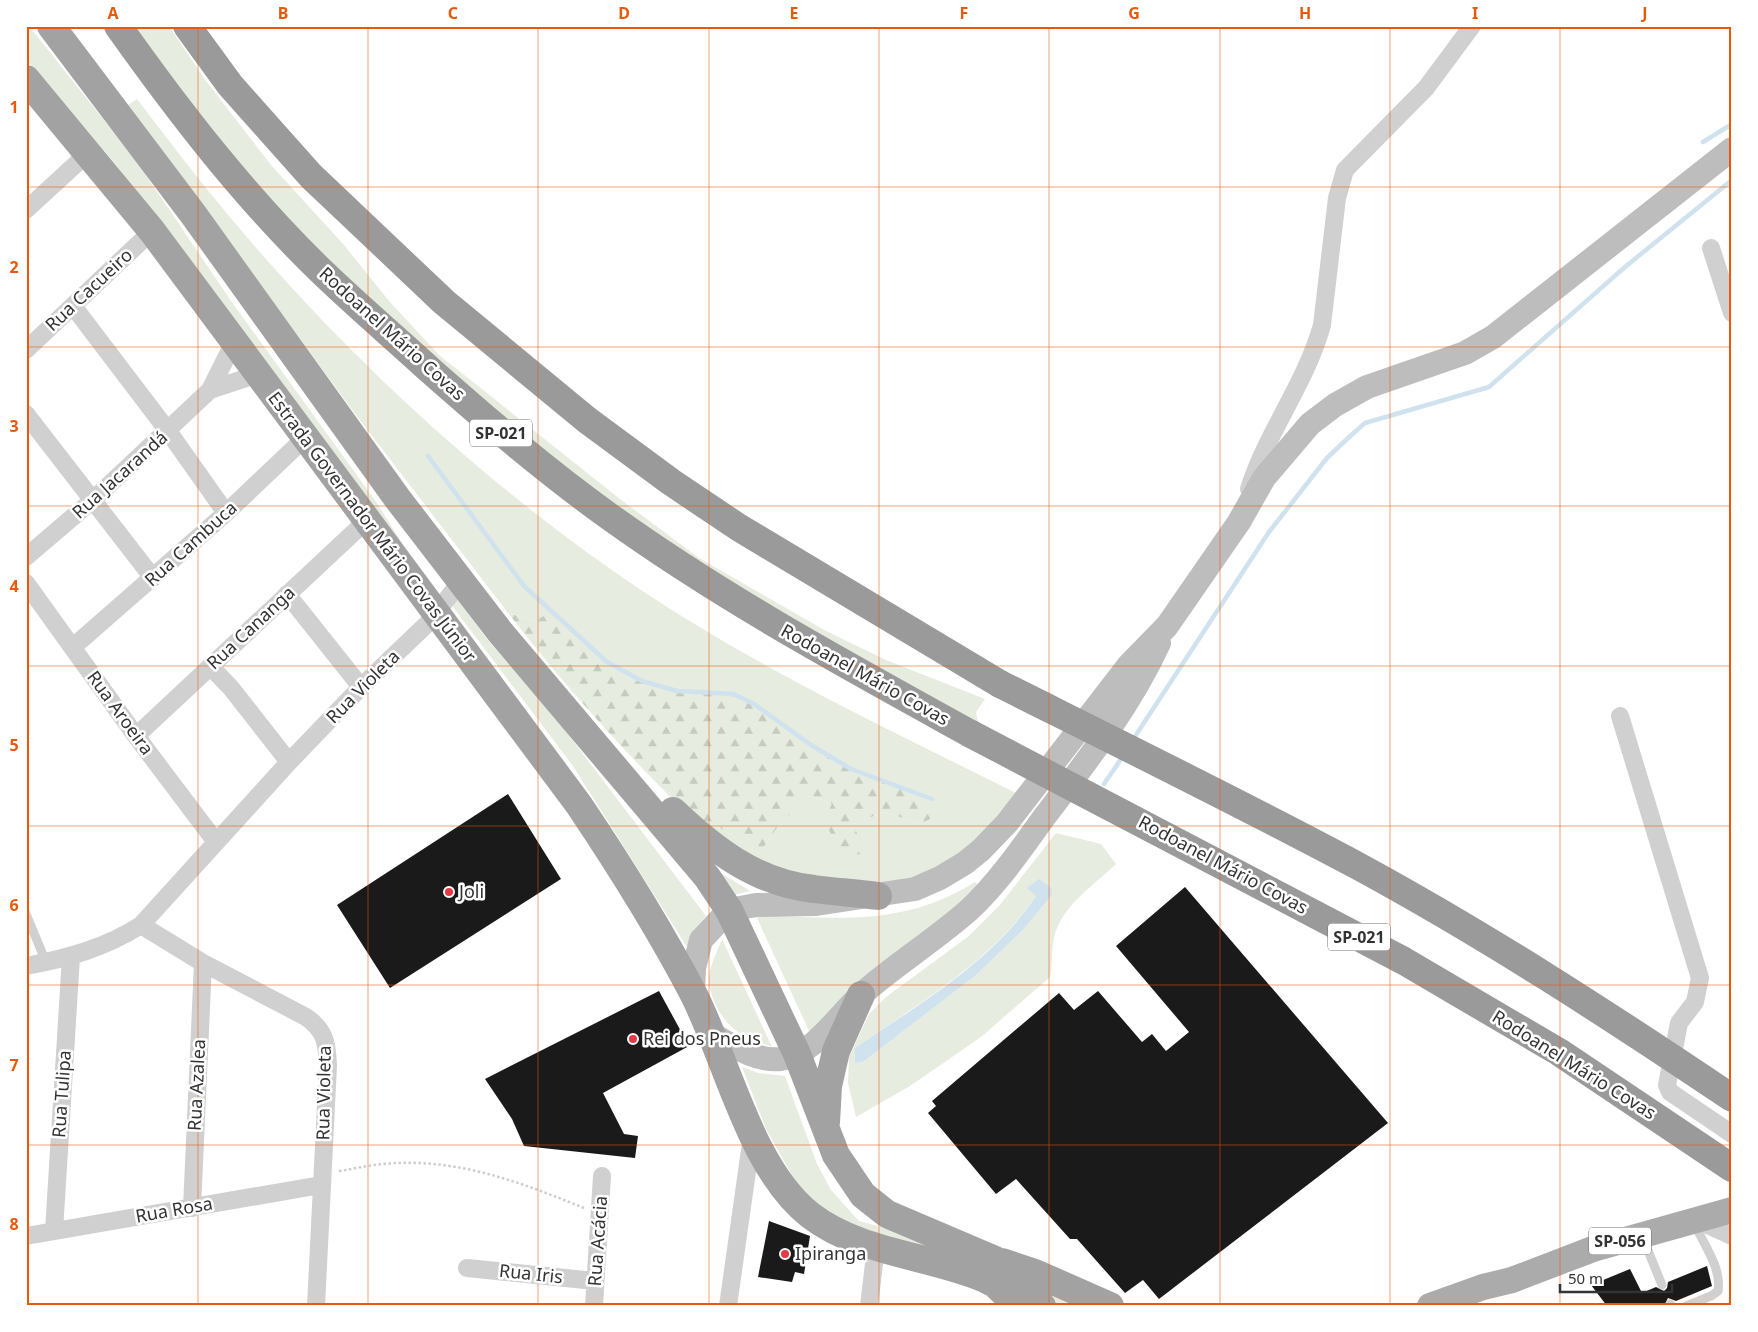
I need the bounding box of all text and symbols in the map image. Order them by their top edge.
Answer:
text: A [107,2,119,24]
text: B [278,2,288,24]
text: C [448,2,458,24]
text: D [618,2,630,24]
text: E [790,2,799,24]
text: F [960,2,968,24]
text: G [1128,2,1140,24]
text: H [1299,2,1311,24]
text: I [1472,2,1478,24]
text: J [1640,2,1648,24]
text: 1 [9,96,19,118]
street label: Rua Cacueiro [40,243,137,336]
text: 2 [9,256,19,278]
street label: Rodoanel Mário Covas [315,261,471,405]
street label: Estrada Governador Mário Covas Júnior [263,386,483,667]
text: 3 [9,415,19,437]
road number: SP-021 [470,419,532,446]
street label: Rua Jacarandá [67,425,172,523]
street label: Rua Cambuca [139,495,242,591]
text: 4 [9,575,19,597]
street label: Rua Cananga [201,580,299,674]
street label: Rodoanel Mário Covas [777,618,954,730]
street label: Rua Violeta [320,644,404,728]
street label: Rua Aroeira [82,665,159,759]
text: 5 [9,734,19,756]
street label: Rodoanel Mário Covas [1135,809,1312,919]
place label: Joli [457,879,484,903]
marker: Joli [443,886,455,898]
text: 6 [9,894,19,916]
road number: SP-021 [1328,924,1390,950]
street label: Rodoanel Mário Covas [1488,1004,1661,1124]
place label: Rei dos Pneus [643,1026,761,1050]
marker: Rei dos Pneus [627,1033,639,1045]
street label: Rua Azalea [182,1038,210,1132]
street label: Rua Violeta [310,1045,336,1141]
street label: Rua Tulipa [46,1049,76,1139]
text: 7 [9,1054,19,1076]
street label: Rua Rosa [133,1190,214,1228]
street label: Rua Acácia [582,1195,612,1287]
text: 8 [9,1213,19,1235]
road number: SP-056 [1589,1228,1651,1254]
place label: Ipiranga [795,1241,866,1265]
marker: Ipiranga [779,1248,791,1260]
street label: Rua Iris [498,1258,564,1288]
scale bar [1560,1262,1673,1294]
text: 50 m [1568,1268,1603,1288]

